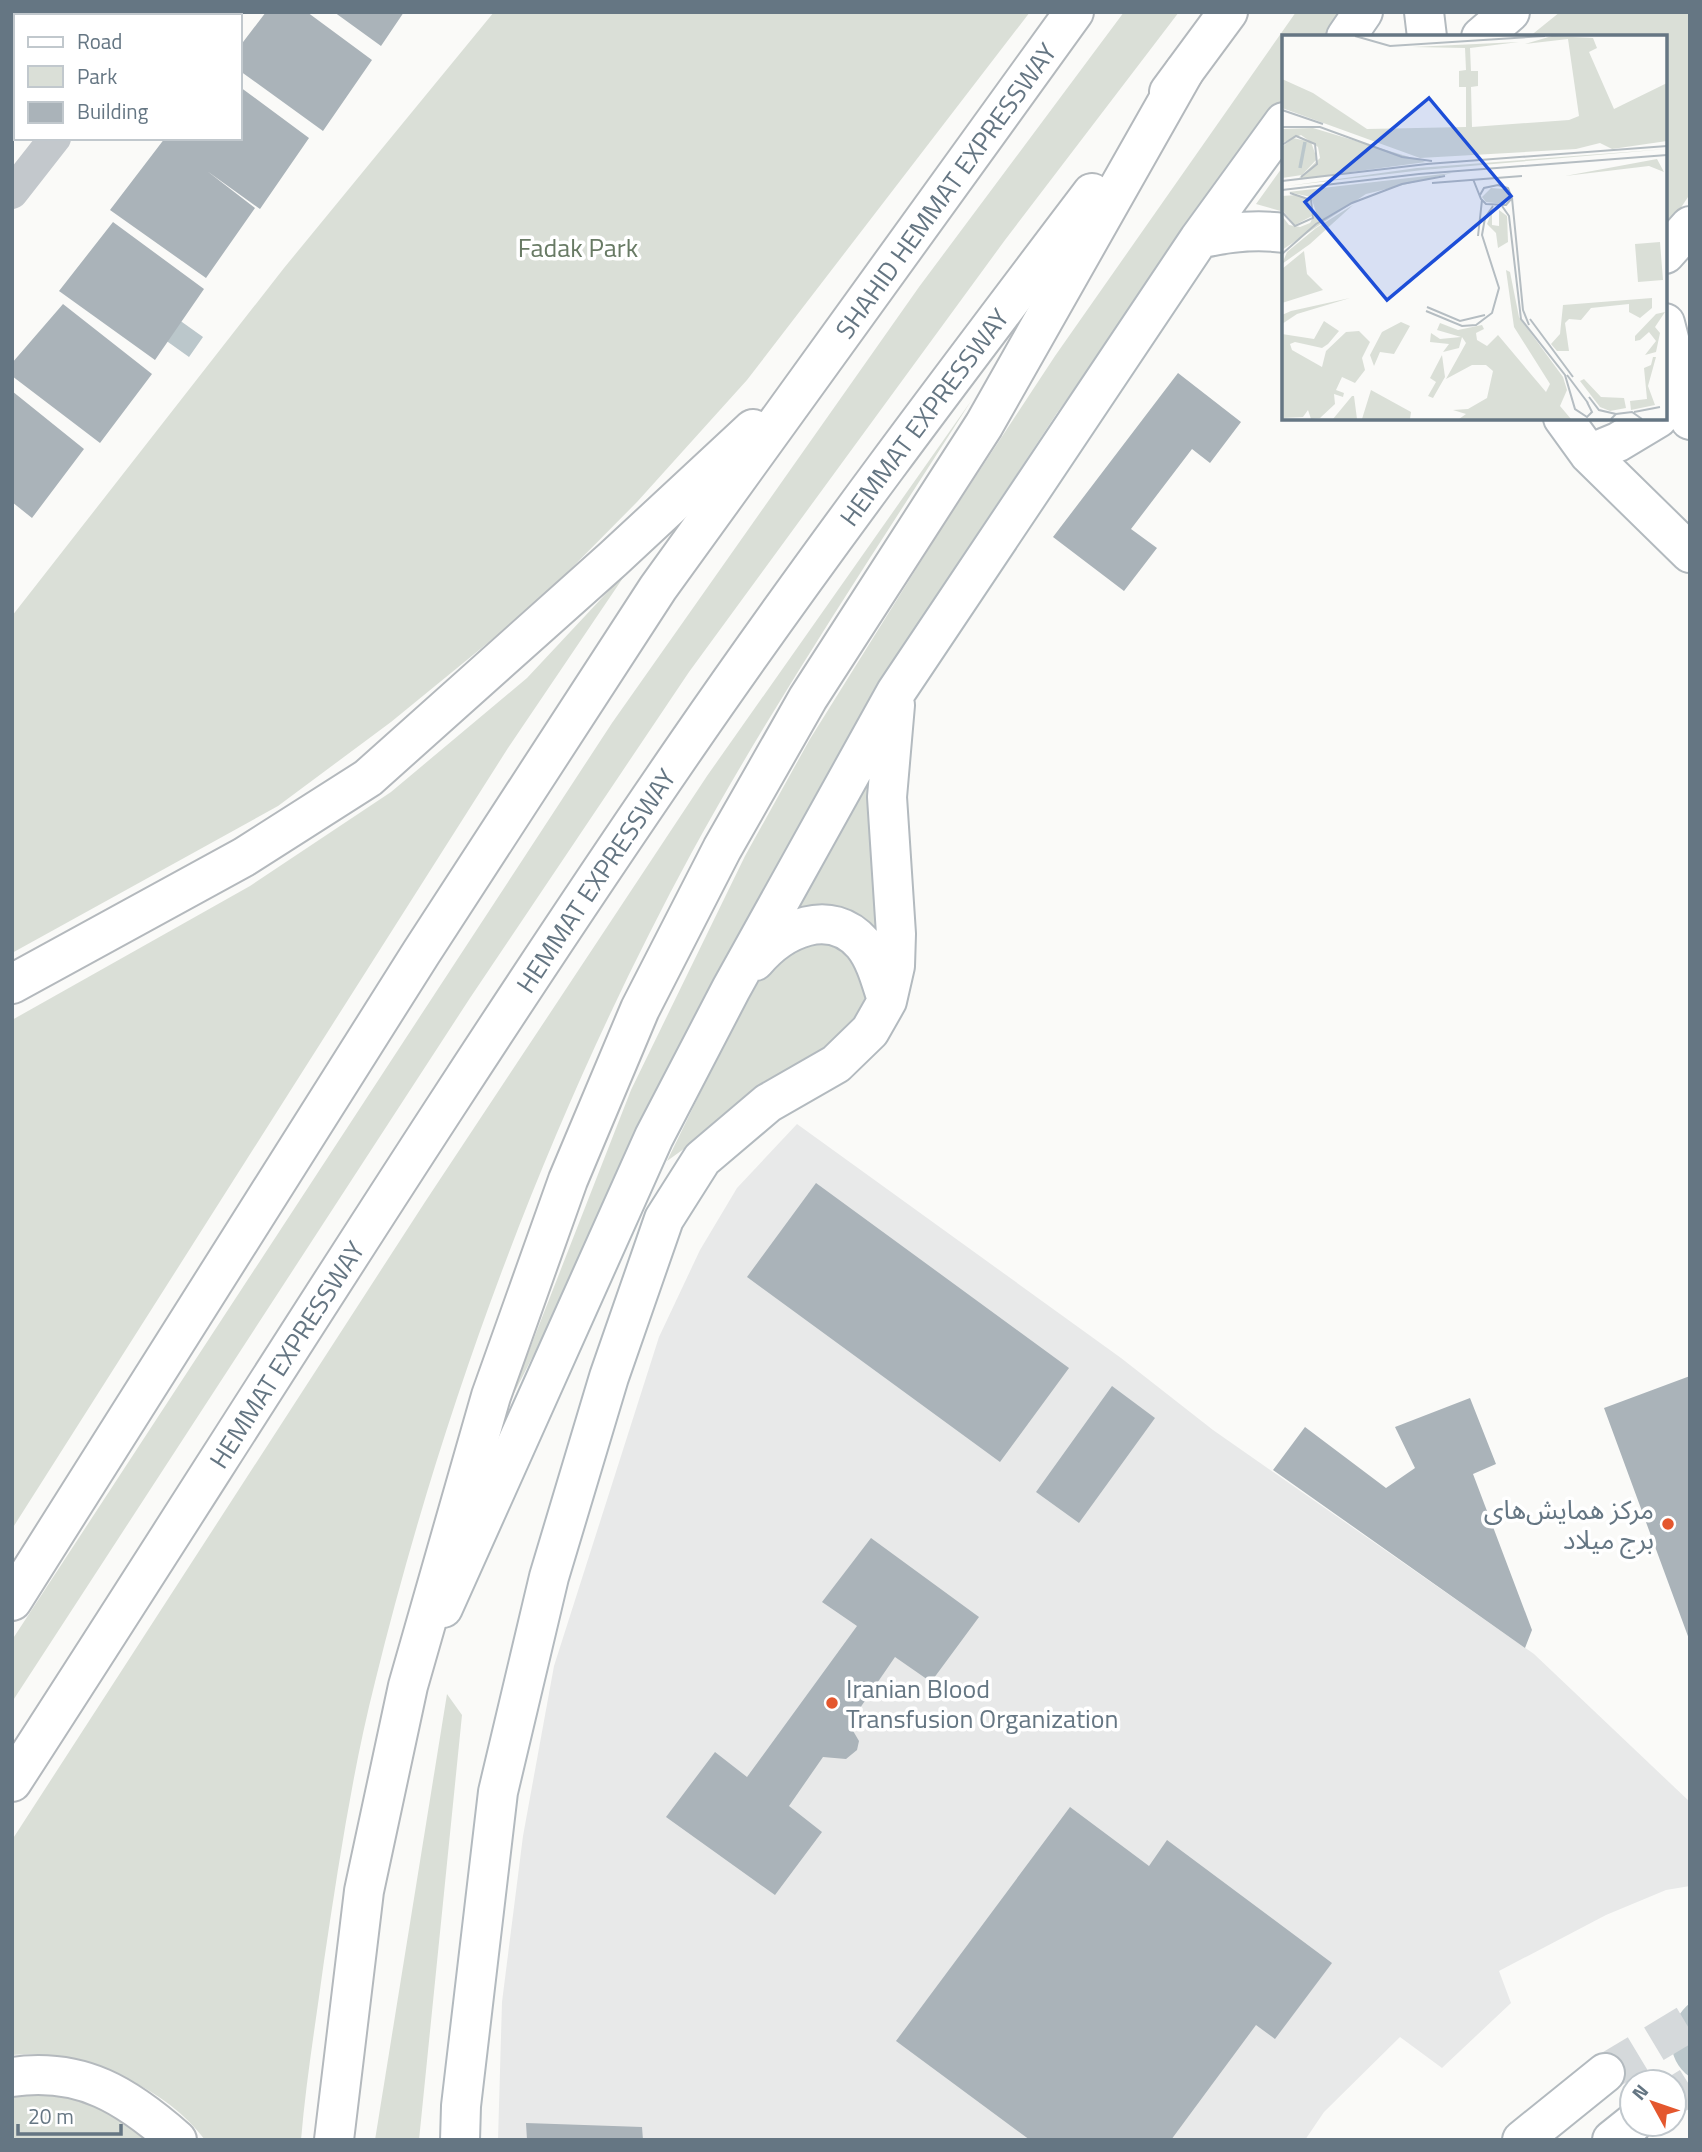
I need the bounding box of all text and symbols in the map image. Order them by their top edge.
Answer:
legend [14,14,242,140]
text: Road [77,25,122,57]
street label: SHAHID HEMMAT EXPRESSWAY [825,34,1065,346]
inset map [1282,35,1667,420]
text: Park [77,60,117,92]
text: Building [77,95,149,127]
park label: Fadak Park [518,228,638,267]
street label: HEMMAT EXPRESSWAY [829,300,1018,534]
street label: HEMMAT EXPRESSWAY [506,760,685,1000]
street label: HEMMAT EXPRESSWAY [199,1233,373,1476]
place label: مرکز همایش‌های برج میلاد [1484,1490,1654,1559]
marker: مرکز همایش‌های برج میلاد [1660,1516,1676,1532]
place label: Iranian Blood Transfusion Organization [846,1669,1119,1738]
marker: Iranian Blood Transfusion Organization [824,1695,840,1711]
north arrow [1618,2068,1688,2138]
text: N [1624,2077,1655,2106]
scale bar [18,2092,121,2136]
text: 20 m [28,2100,74,2132]

